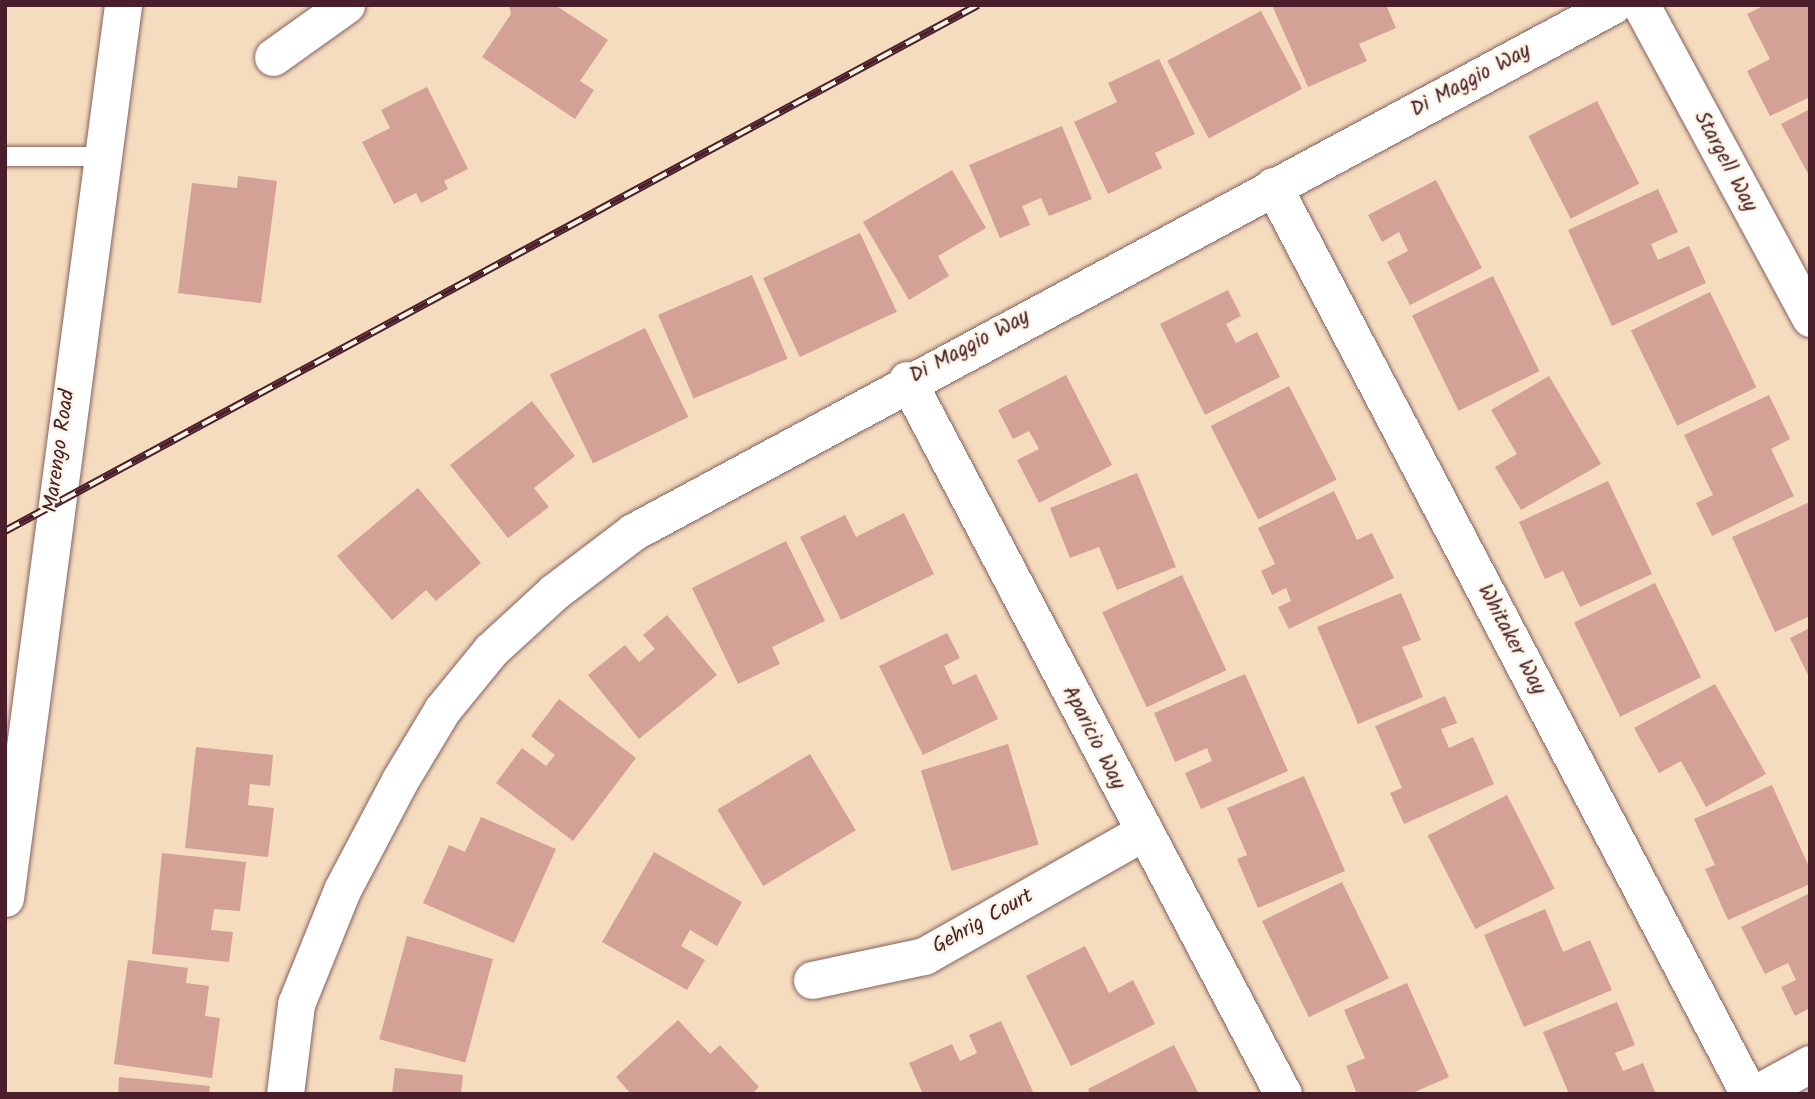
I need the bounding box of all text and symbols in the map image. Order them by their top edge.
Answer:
street label: Di Maggio Way [1407,39,1535,123]
street label: Stargell Way [1688,107,1762,217]
street label: Di Maggio Way [906,305,1034,389]
street label: Marengo Road [39,388,81,514]
street label: Whitaker Way [1471,580,1551,700]
street label: Aparicio Way [1056,682,1130,794]
street label: Gehrig Court [928,884,1038,960]

